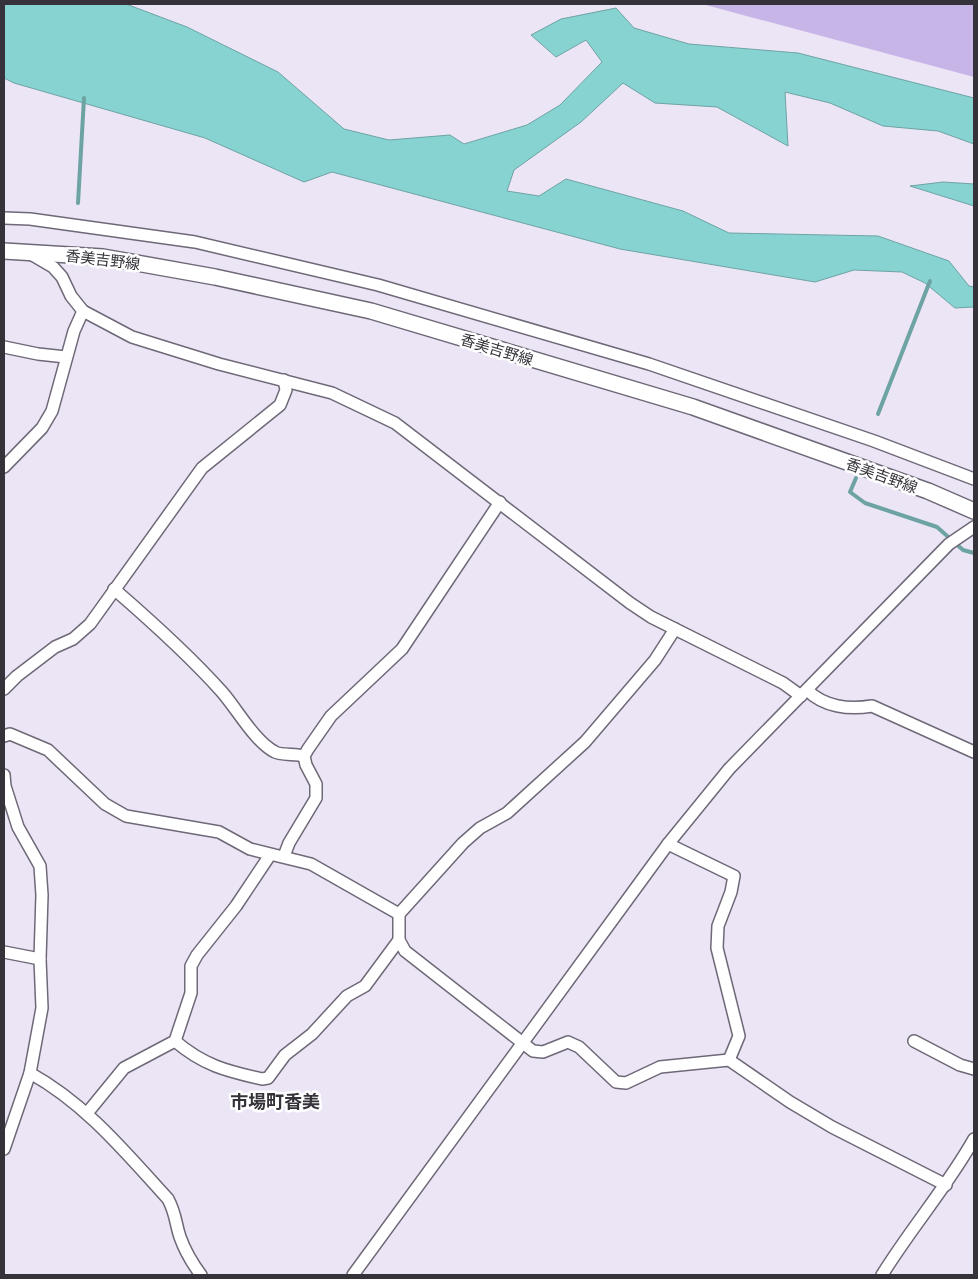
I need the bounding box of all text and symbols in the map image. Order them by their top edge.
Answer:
street label: 香美吉野線 [65,245,141,273]
street label: 香美吉野線 [458,329,536,369]
street label: 香美吉野線 [844,454,920,496]
district label: 市場町香美 [230,1090,320,1112]

